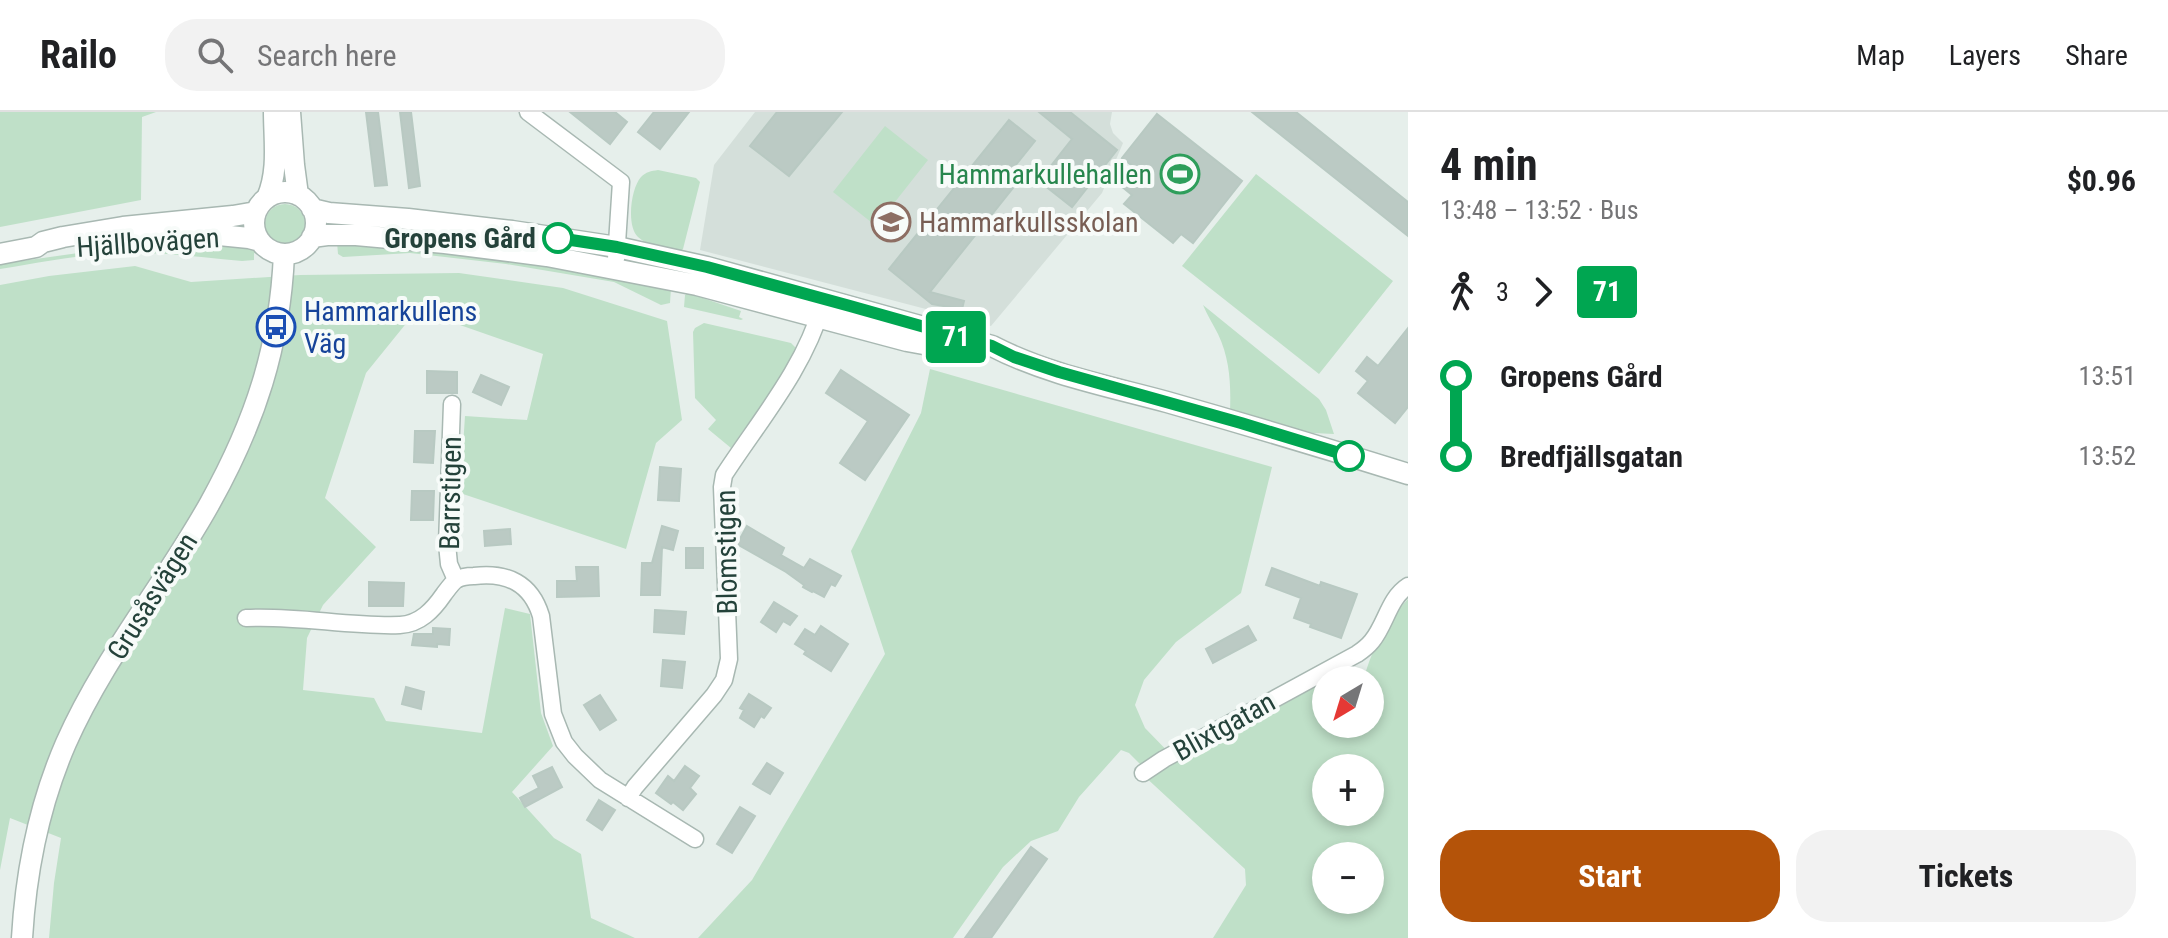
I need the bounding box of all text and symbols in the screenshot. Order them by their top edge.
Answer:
search box [165,19,725,91]
text: Railo [40,33,117,77]
icon: search [193,33,237,77]
text: Search here [257,38,397,73]
text: Map [1856,39,1905,72]
text: Layers [1949,39,2021,72]
text: Share [2065,39,2128,72]
text: 4 min [1440,139,1538,191]
sports icon: Hammarkullehallen [1159,153,1201,195]
place label: Hammarkullehallen [939,158,1152,191]
text: $0.96 [2067,163,2136,198]
text: 13:48 – 13:52 · Bus [1440,195,1639,225]
school or university icon: Hammarkullsskolan [870,201,912,243]
place label: Hammarkullsskolan [919,206,1139,239]
street label: Hjällbovägen [75,221,221,264]
place label: Gropens Gård [384,222,536,255]
marker: Gropens Gård [543,223,573,253]
icon: walk [1440,270,1484,314]
icon: forward [1521,270,1565,314]
text: 71 [1593,275,1621,308]
text: 3 [1496,277,1509,307]
place label: Hammarkullens Väg [304,295,477,360]
bus stop icon: Hammarkullens Väg [255,306,297,348]
line badge: 71 [920,311,992,363]
text: 71 [942,320,970,353]
text: Gropens Gård [1500,359,1663,394]
text: 13:51 [2079,361,2136,391]
street label: Barrstigen [433,436,468,550]
text: Bredfjällsgatan [1500,439,1683,474]
unlabelled marker [1334,441,1364,471]
text: 13:52 [2079,441,2136,471]
street label: Blomstigen [709,489,744,615]
street label: Grusåsvägen [100,527,204,666]
north arrow [1312,666,1384,738]
map controls [1312,666,1384,914]
street label: Blixtgatan [1168,685,1281,768]
button: + [1312,754,1384,826]
button: Start [1440,830,1780,922]
button: Tickets [1796,830,2136,922]
button: − [1312,842,1384,914]

